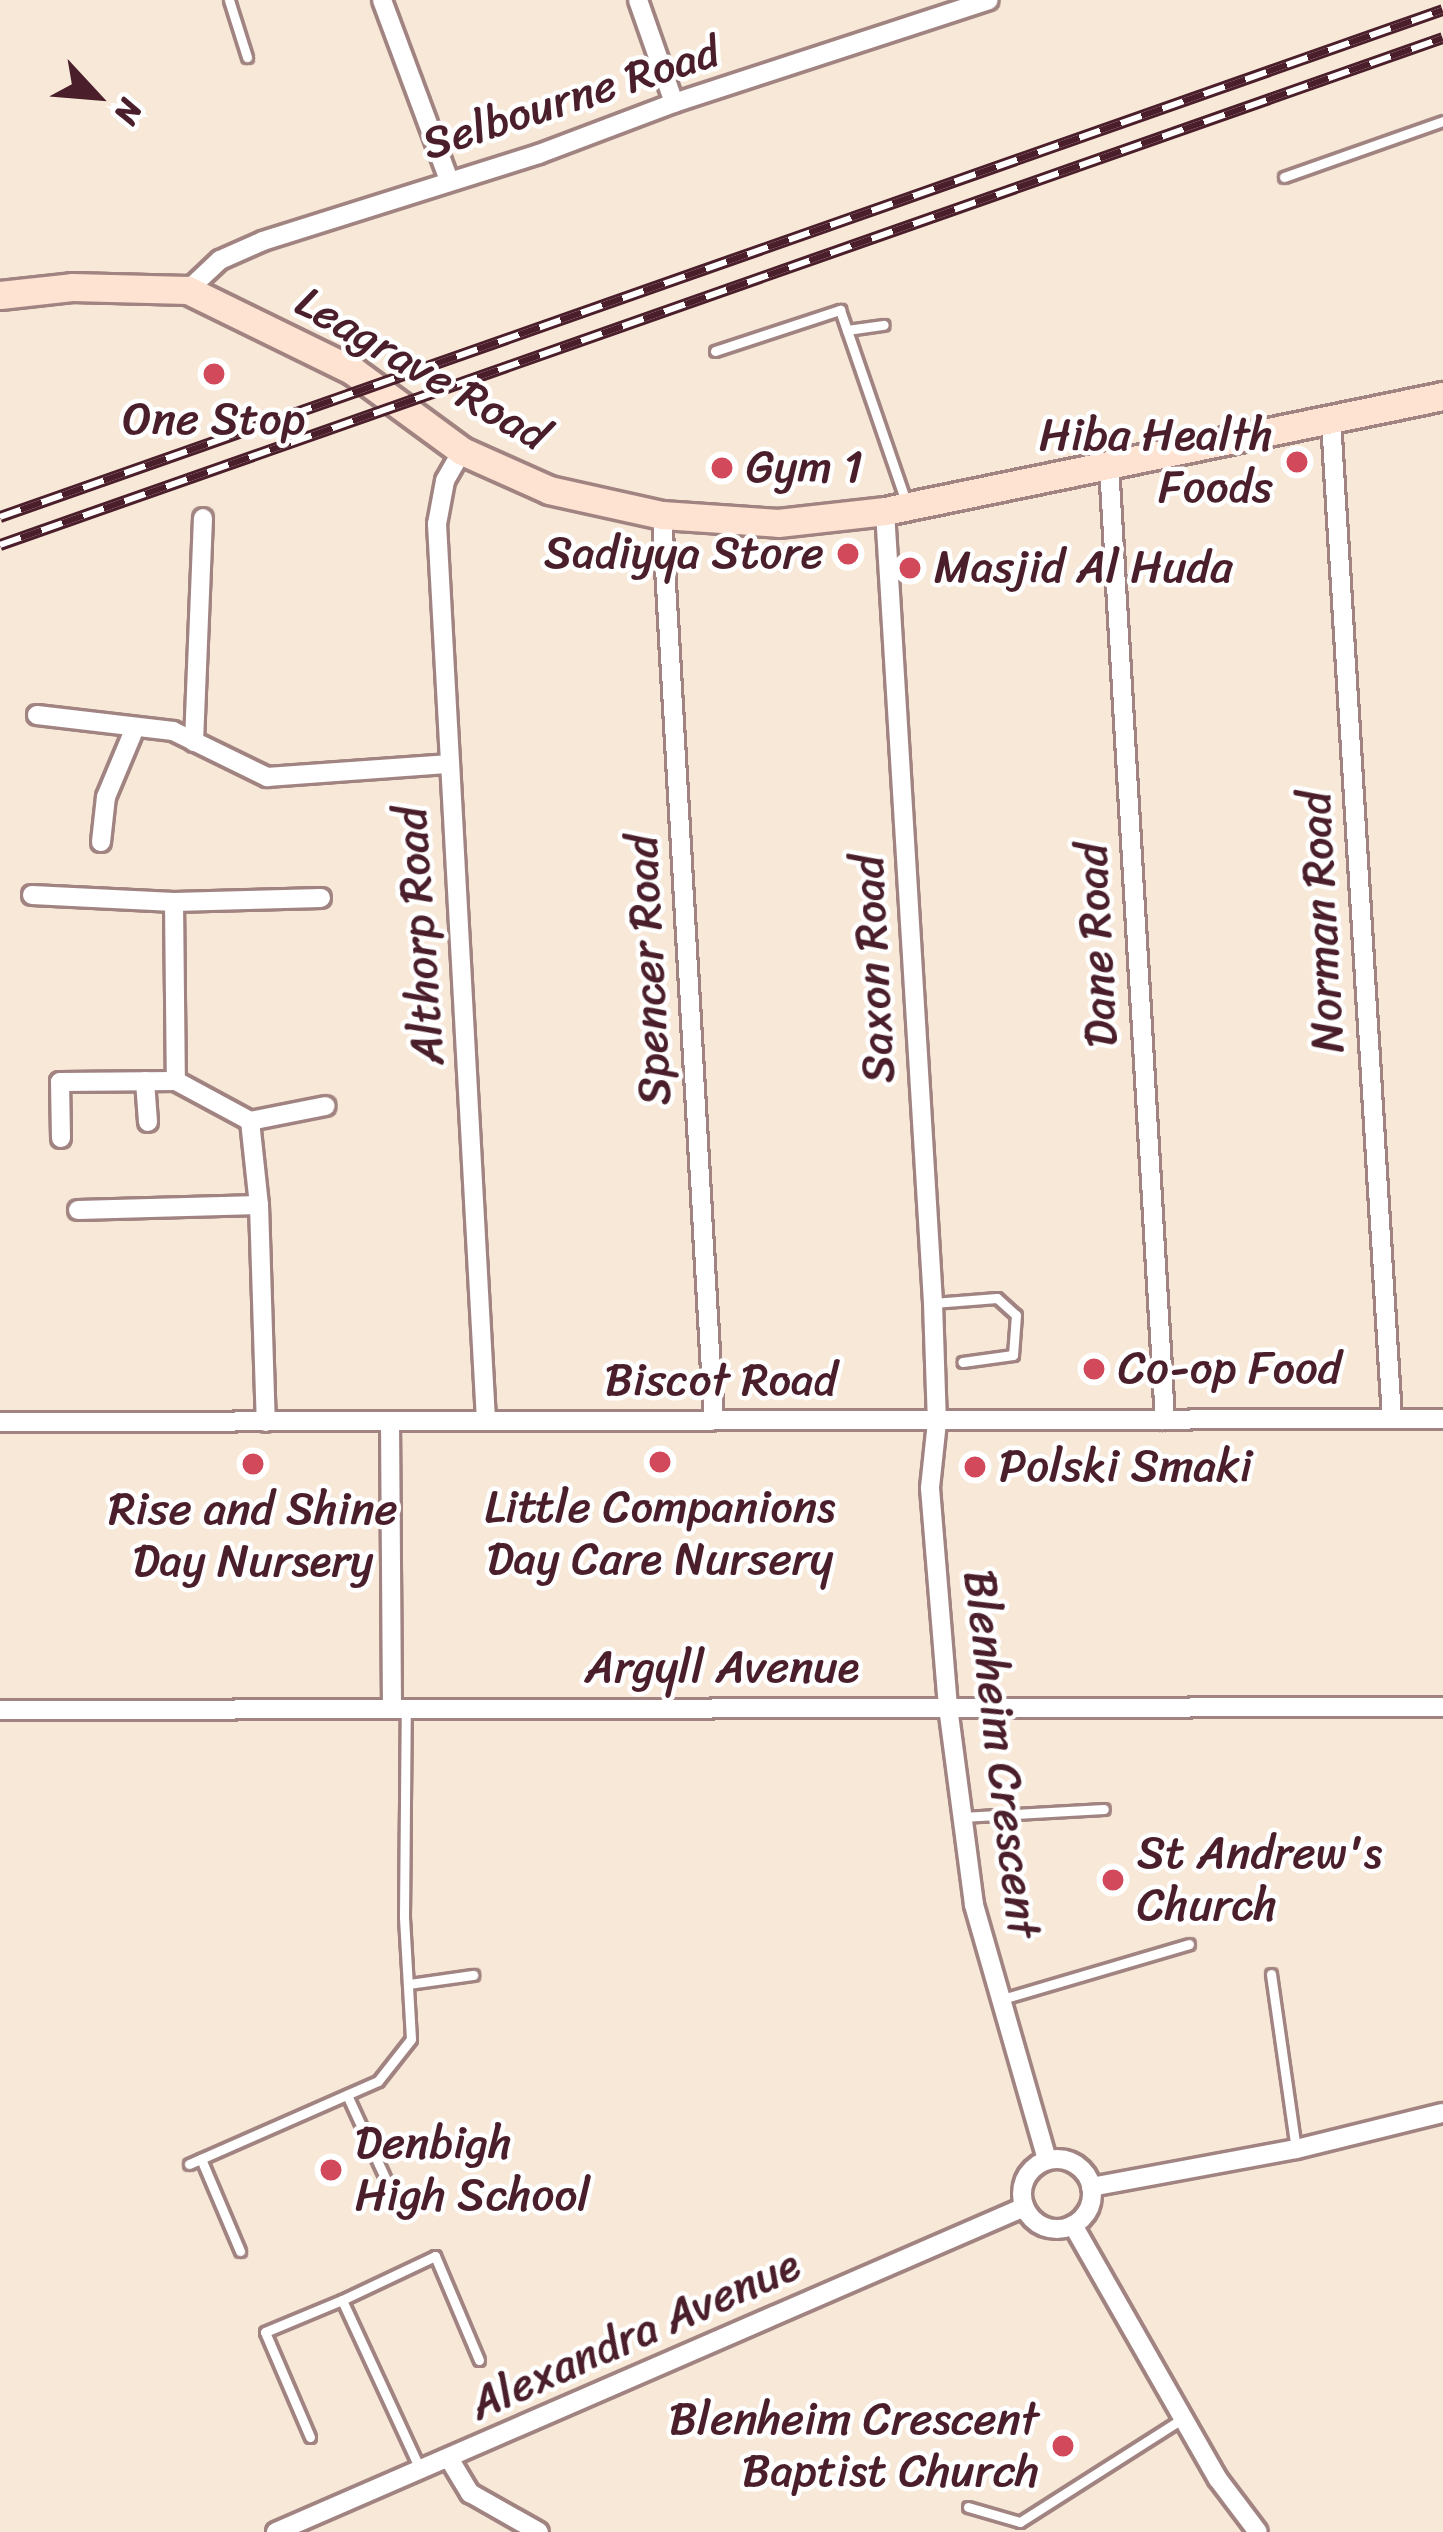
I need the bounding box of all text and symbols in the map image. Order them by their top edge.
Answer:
street label: Selbourne Road [416,25,726,171]
north arrow [36,36,156,156]
text: N [97,89,159,135]
street label: Leagrave Road [286,275,558,463]
marker: One Stop [201,361,227,387]
place label: One Stop [123,393,305,447]
place label: Hiba Health Foods [1036,409,1273,515]
place label: Gym 1 [746,441,863,495]
marker: Hiba Health Foods [1284,449,1310,475]
marker: Gym 1 [709,455,735,481]
place label: Sadiyya Store [544,527,824,581]
marker: Sadiyya Store [835,541,861,567]
place label: Masjid Al Huda [934,541,1233,595]
marker: Masjid Al Huda [897,555,923,581]
street label: Norman Road [1288,790,1356,1054]
street label: Althorp Road [384,805,456,1067]
street label: Spencer Road [615,833,683,1107]
street label: Dane Road [1065,841,1129,1049]
street label: Saxon Road [841,853,907,1085]
place label: Co-op Food [1118,1342,1342,1396]
street label: Biscot Road [604,1354,838,1408]
marker: Co-op Food [1081,1356,1107,1382]
place label: Polski Smaki [999,1440,1252,1494]
marker: Little Companions Day Care Nursery [647,1449,673,1475]
marker: Rise and Shine Day Nursery [240,1451,266,1477]
marker: Polski Smaki [962,1454,988,1480]
place label: Little Companions Day Care Nursery [483,1481,837,1587]
place label: Rise and Shine Day Nursery [108,1483,398,1589]
street label: Blenheim Crescent [951,1565,1051,1943]
street label: Argyll Avenue [585,1641,859,1695]
place label: St Andrew's Church [1137,1827,1384,1933]
marker: St Andrew's Church [1100,1867,1126,1893]
place label: Denbigh High School [355,2117,590,2223]
marker: Denbigh High School [318,2157,344,2183]
street label: Alexandra Avenue [462,2238,808,2432]
place label: Blenheim Crescent Baptist Church [665,2393,1039,2499]
marker: Blenheim Crescent Baptist Church [1050,2433,1076,2459]

